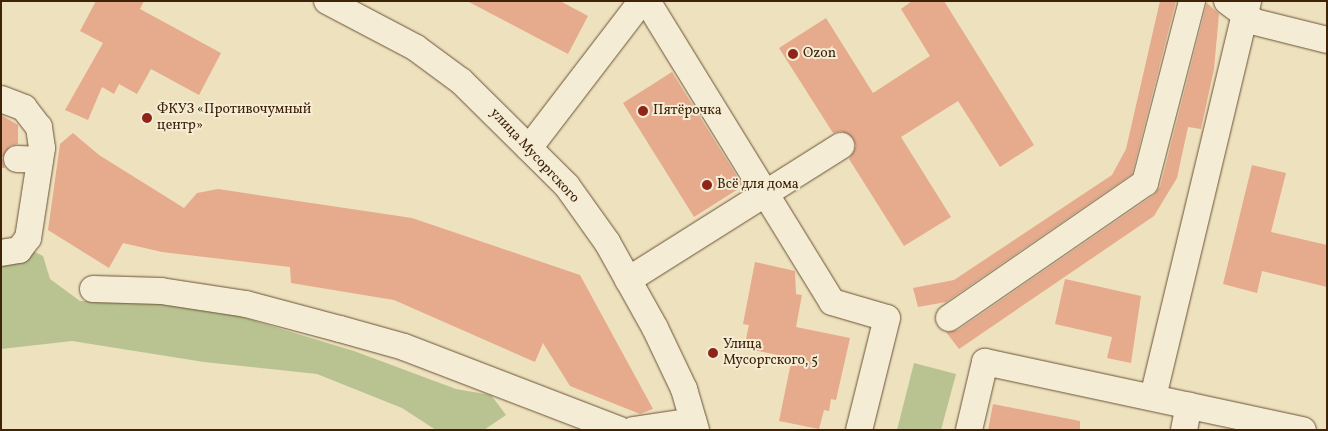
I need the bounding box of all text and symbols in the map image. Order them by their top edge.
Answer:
place label: Ozon [803,46,836,62]
marker: Ozon [787,48,799,60]
place label: ФКУЗ «Противочумный центр» [157,102,311,134]
place label: Пятёрочка [653,103,722,119]
street label: улица Мусоргского [486,105,582,207]
marker: Пятёрочка [637,105,649,117]
marker: ФКУЗ «Противочумный центр» [141,112,153,124]
place label: Всё для дома [717,177,799,193]
marker: Всё для дома [701,179,713,191]
place label: Улица Мусоргского, 5 [723,337,818,370]
marker: Улица Мусоргского, 5 [707,347,719,359]

